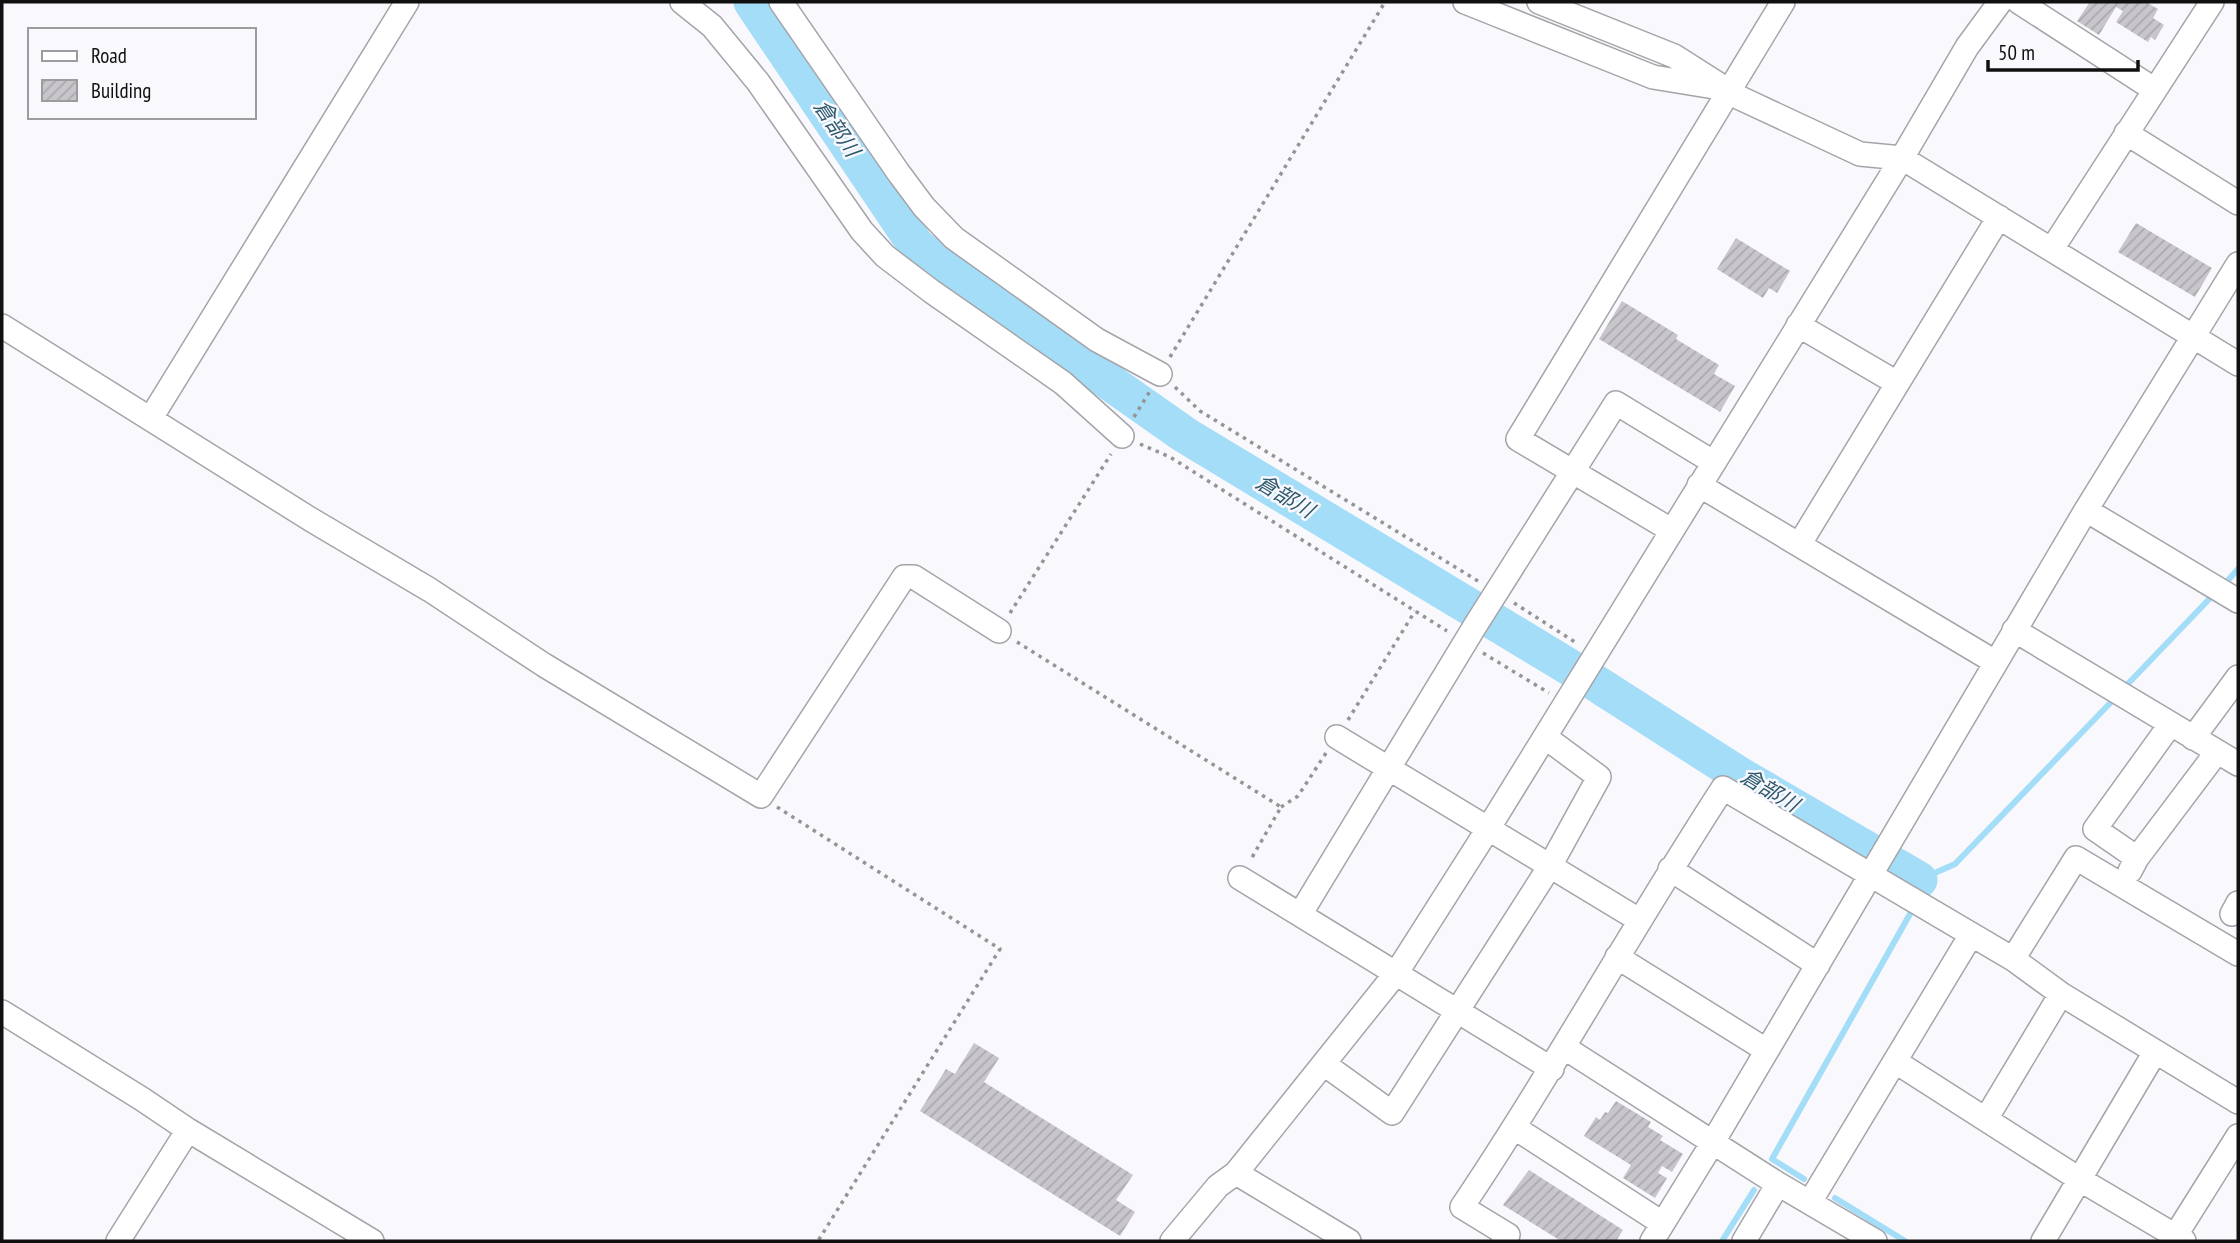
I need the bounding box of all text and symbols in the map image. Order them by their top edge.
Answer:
legend [28,28,256,119]
scale bar [1988,28,2138,72]
text: 50 m [1998,39,2035,66]
text: Road [91,42,127,69]
text: Building [91,77,151,104]
water label: 倉部川 [808,94,867,163]
water label: 倉部川 [1251,468,1321,525]
water label: 倉部川 [1736,762,1806,819]

